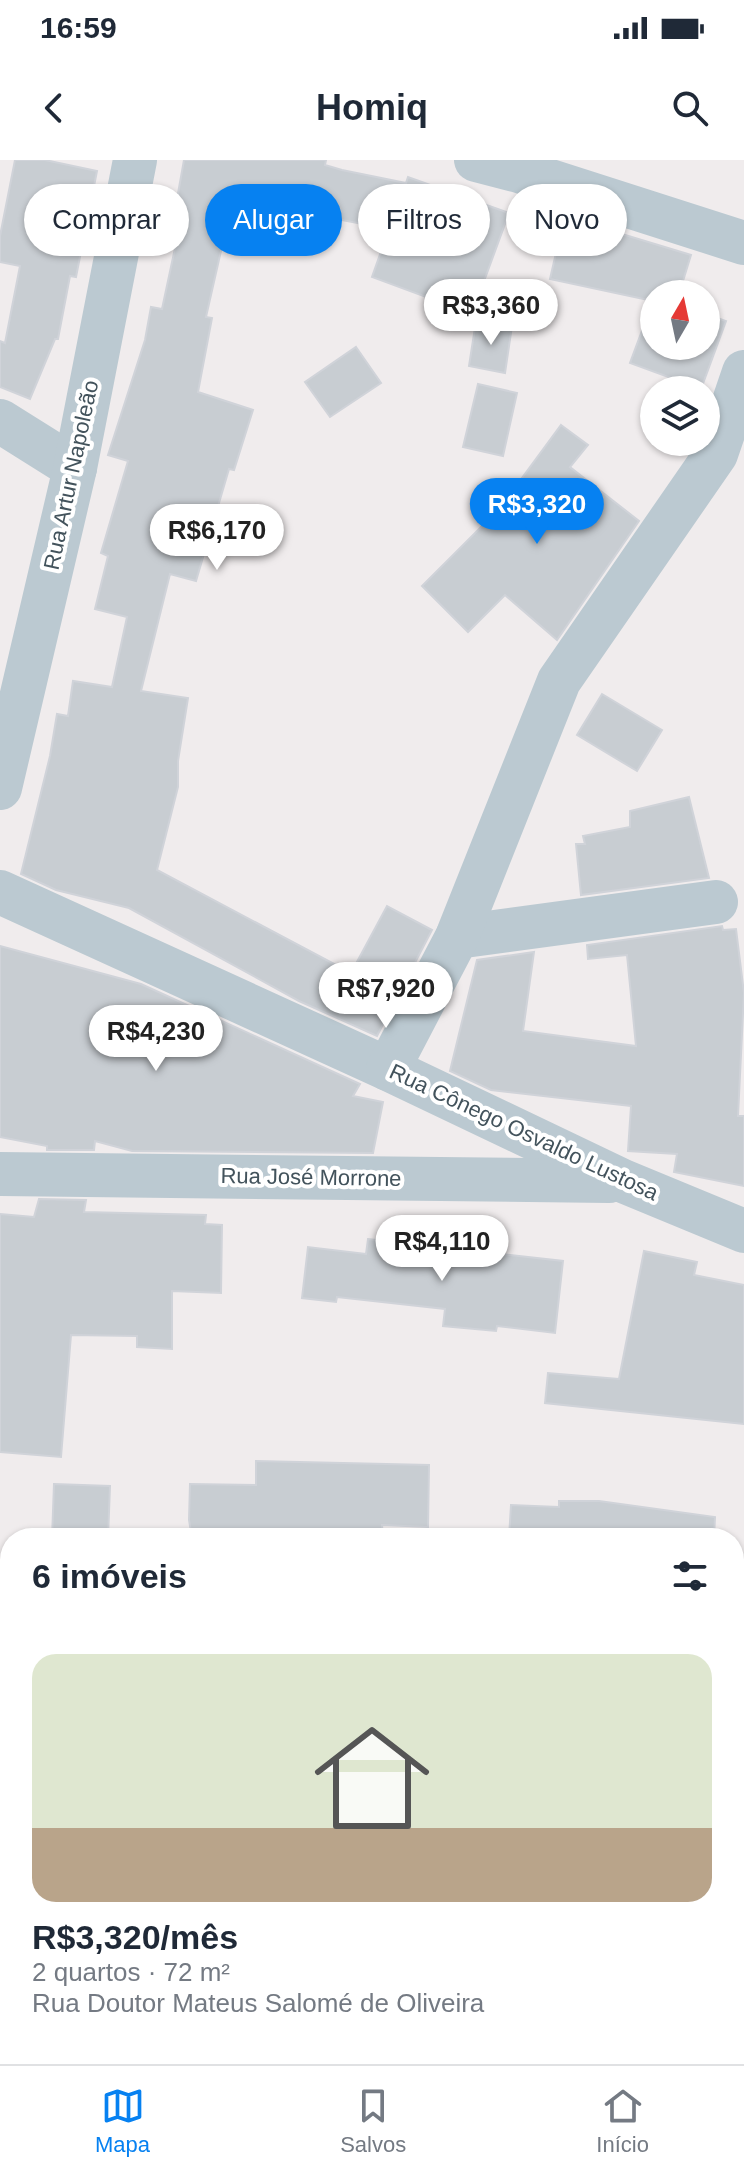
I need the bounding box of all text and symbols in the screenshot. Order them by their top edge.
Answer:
text: 16:59 [40,11,117,44]
icon: back [32,86,76,130]
icon: search [668,86,712,130]
text: Homiq [316,87,428,128]
chip: Comprar [24,184,189,256]
chip: Alugar [205,184,342,256]
chip: Filtros [358,184,490,256]
chip: Novo [506,184,627,256]
pin: R$3,360 [417,279,565,347]
north arrow [640,280,720,360]
map controls [640,280,720,456]
text: R$3,360 [442,290,540,320]
button: layers [640,376,720,456]
street label: Rua Artur Napoleão [39,378,103,572]
pin: R$3,320 [463,478,611,546]
text: R$3,320 [488,489,586,519]
pin: R$6,170 [143,504,291,572]
text: R$6,170 [168,515,266,545]
pin: R$7,920 [312,962,460,1030]
text: R$7,920 [337,973,435,1003]
pin: R$4,230 [82,1005,230,1073]
text: R$4,230 [107,1016,205,1046]
street label: Rua Cônego Osvaldo Lustosa [386,1059,663,1206]
street label: Rua José Morrone [220,1163,402,1191]
pin: R$4,110 [368,1215,516,1283]
text: R$4,110 [394,1226,490,1256]
icon: filters [668,1554,712,1598]
text: 6 imóveis [32,1557,187,1595]
icon: home [300,1706,444,1850]
text: R$3,320/mês [32,1918,238,1956]
text: 2 quartos · 72 m² [32,1957,230,1987]
text: Rua Doutor Mateus Salomé de Oliveira [32,1988,484,2018]
tab: Mapa [95,2084,150,2158]
tab: Salvos [340,2084,406,2158]
tab: Início [596,2084,649,2158]

